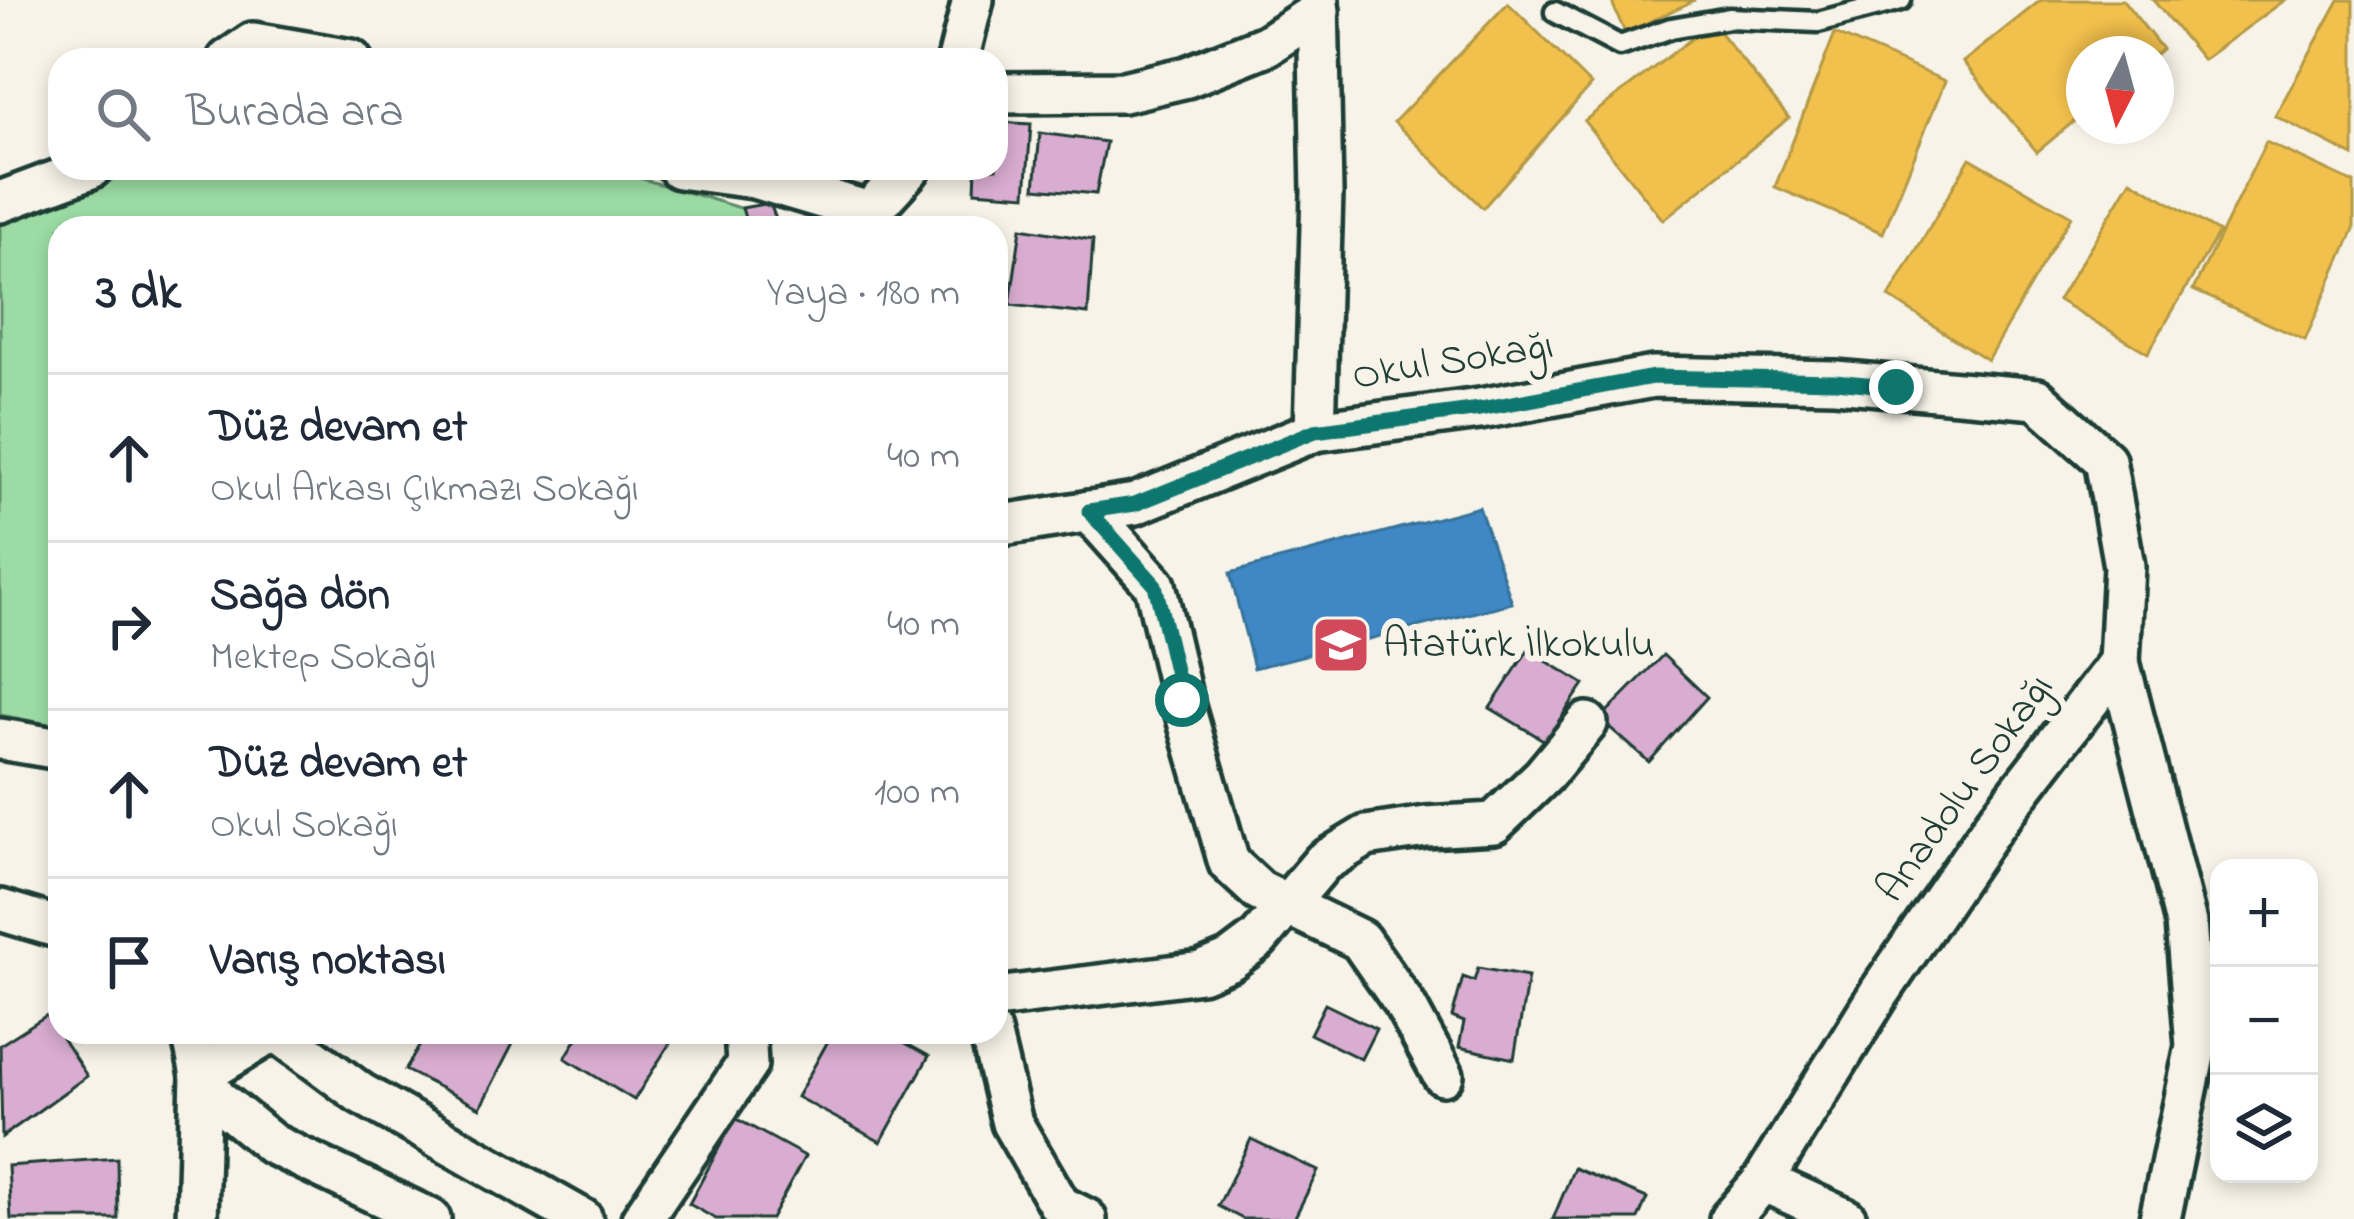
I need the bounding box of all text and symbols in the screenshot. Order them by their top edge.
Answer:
north arrow [2066,36,2174,144]
search box [48,48,1008,180]
icon: search [90,81,156,147]
text: Burada ara [186,81,404,147]
text: 3 dk [96,257,181,332]
text: Yaya · 180 m [767,266,960,323]
street label: Okul Sokağı [1348,316,1558,408]
route end [1869,360,1923,414]
text: Düz devam et [210,396,467,462]
icon: ahead [96,425,162,491]
text: 40 m [887,429,960,486]
text: Okul Arkası Çıkmazı Sokağı [210,462,639,519]
text: Sağa dön [210,564,390,630]
icon: right [96,593,162,659]
text: 40 m [887,597,960,654]
school or university icon: Atatürk İlkokulu [1310,614,1372,676]
place label: Atatürk İlkokulu [1383,615,1655,676]
text: Mektep Sokağı [210,630,437,687]
street label: Anadolu Sokağı [1862,662,2070,916]
route start [1155,673,1209,727]
text: Düz devam et [210,732,467,798]
icon: ahead [96,761,162,827]
text: 100 m [874,765,960,822]
text: Okul Sokağı [210,798,398,855]
map controls [2210,859,2318,1183]
button: + [2210,859,2318,967]
icon: arrive [96,929,162,995]
text: Varış noktası [210,929,446,995]
button: − [2210,967,2318,1075]
button: layers [2210,1075,2318,1183]

